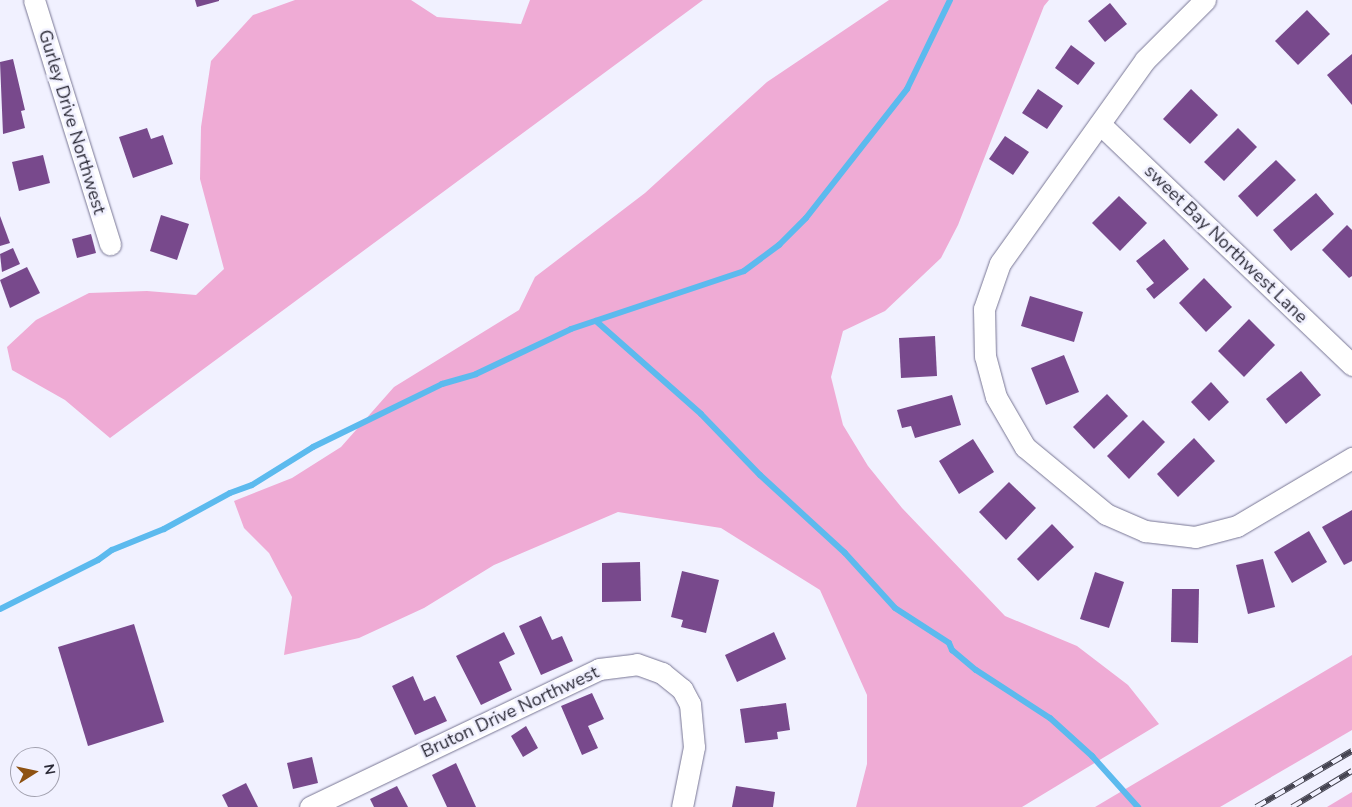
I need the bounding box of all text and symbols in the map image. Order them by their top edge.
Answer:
street label: Gurley Drive Northwest [34,27,110,217]
street label: sweet Bay Northwest Lane [1140,160,1312,328]
street label: Bruton Drive Northwest [418,661,602,763]
north arrow [10,747,60,797]
text: N [39,763,60,776]

